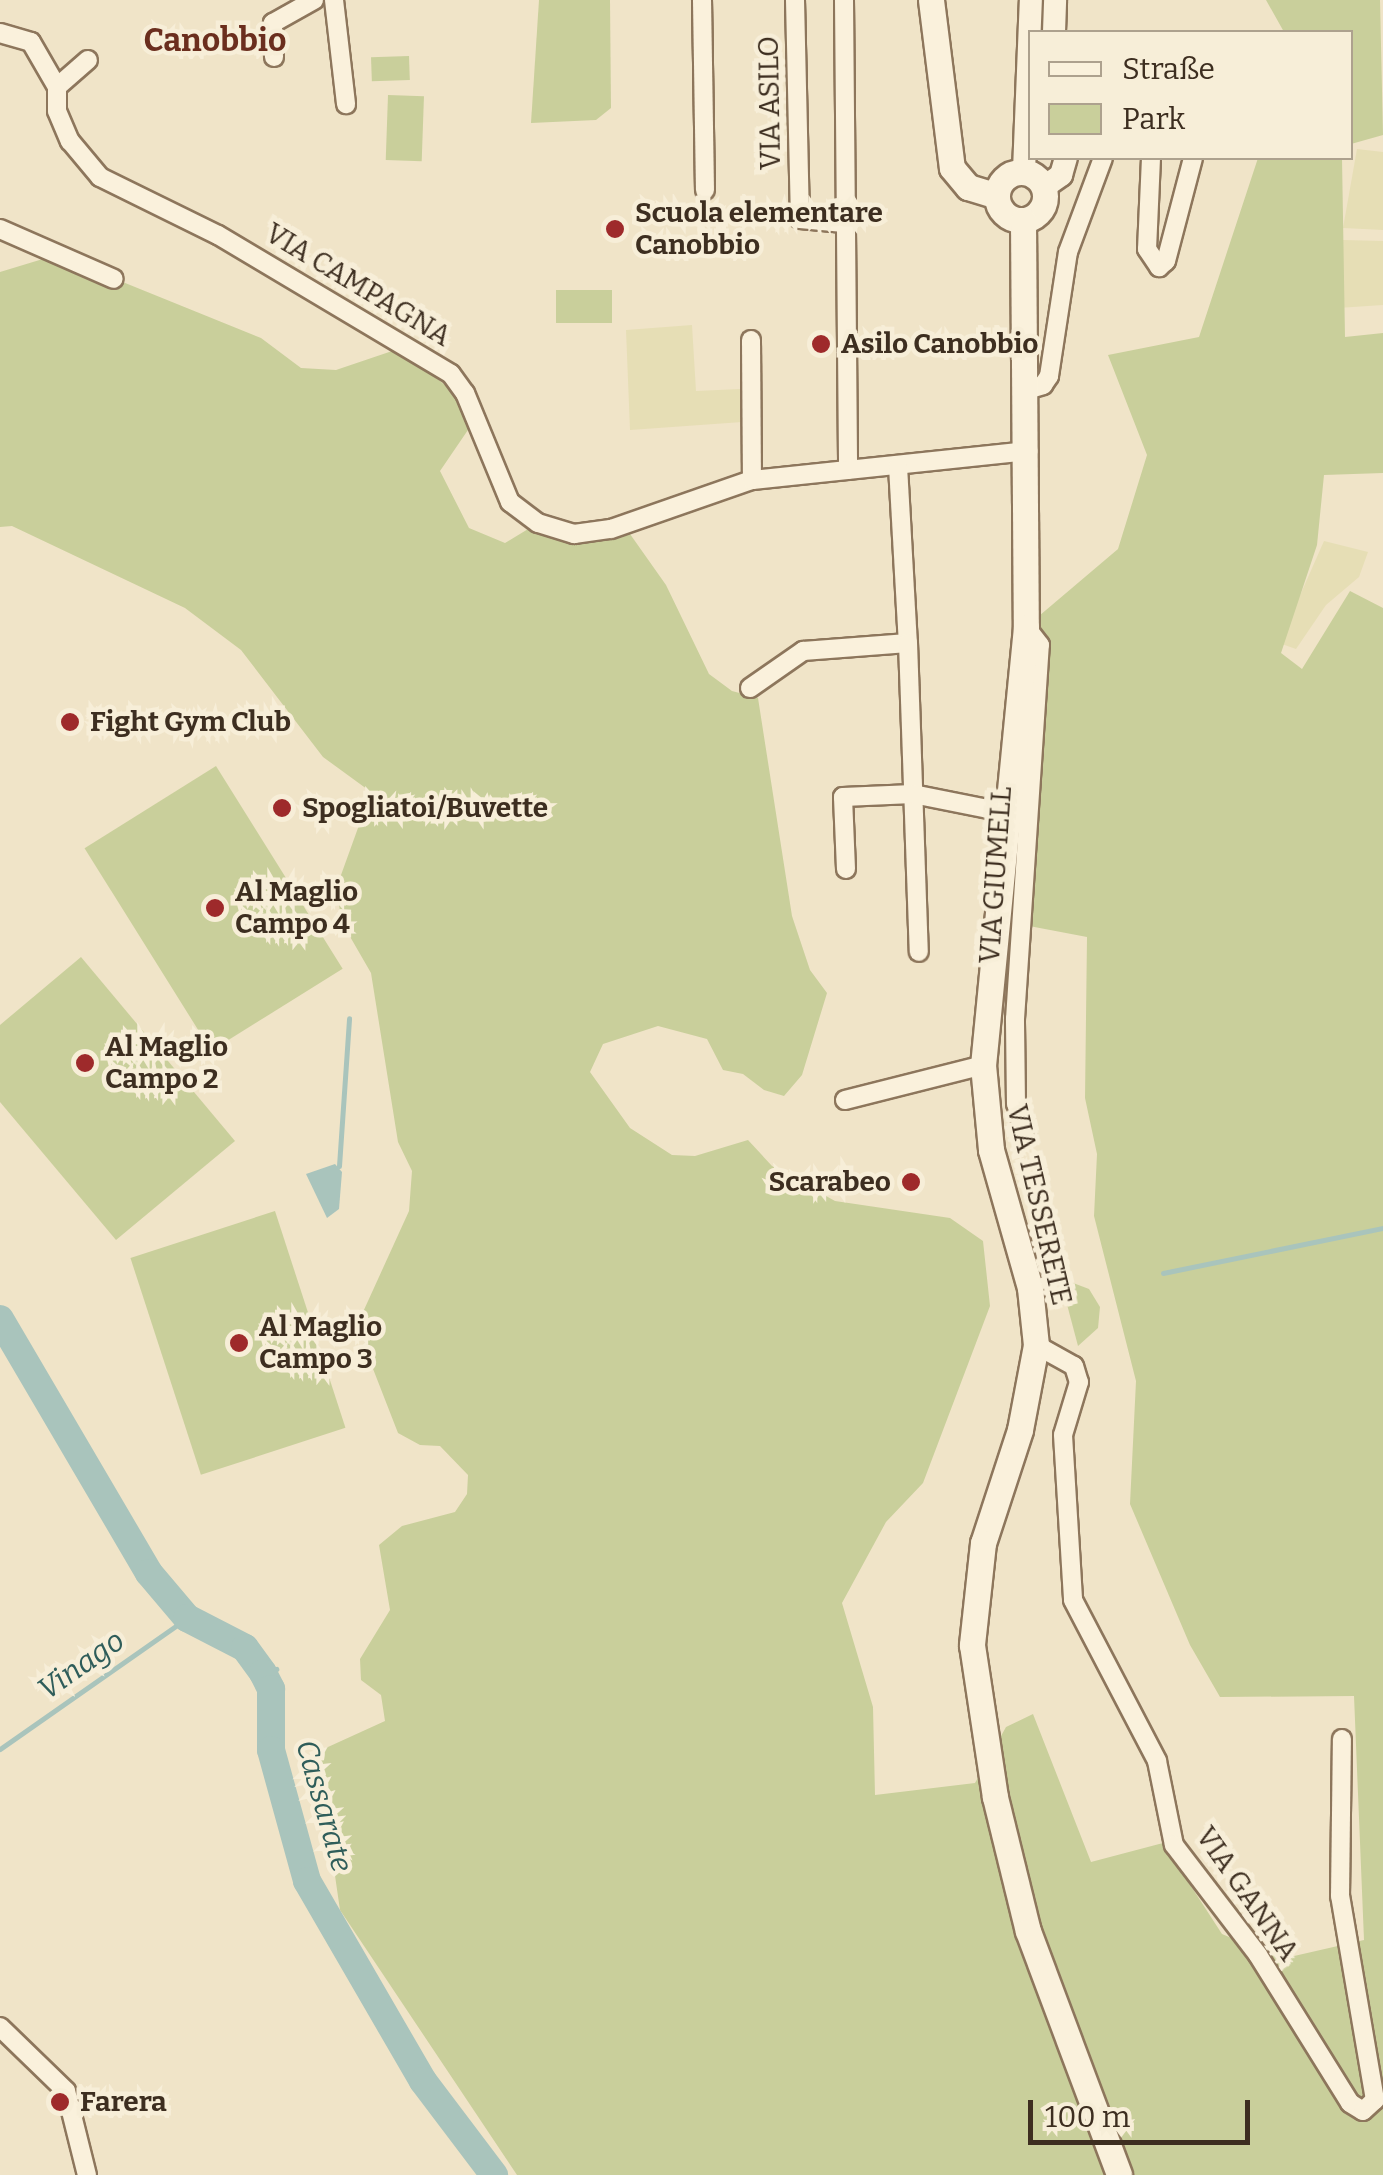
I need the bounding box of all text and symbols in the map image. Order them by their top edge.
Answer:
district label: Canobbio [144,21,286,59]
legend [1028,30,1353,160]
street label: VIA ASILO [752,36,788,170]
text: Straße [1122,51,1215,87]
text: Park [1122,101,1185,137]
place label: Scuola elementare Canobbio [635,196,883,262]
street label: VIA CAMPAGNA [259,216,457,354]
marker: Scuola elementare Canobbio [604,218,626,240]
place label: Asilo Canobbio [841,327,1038,361]
marker: Asilo Canobbio [810,333,832,355]
place label: Fight Gym Club [90,705,291,739]
marker: Fight Gym Club [59,711,81,733]
street label: VIA GIUMELL [973,785,1019,965]
place label: Spogliatoi/Buvette [302,791,548,825]
marker: Spogliatoi/Buvette [271,797,293,819]
place label: Al Maglio Campo 4 [235,875,358,941]
marker: Al Maglio Campo 4 [204,897,226,919]
place label: Al Maglio Campo 2 [105,1030,228,1096]
marker: Al Maglio Campo 2 [74,1052,96,1074]
street label: VIA TESSERETE [1000,1101,1078,1309]
place label: Scarabeo [769,1165,891,1199]
marker: Scarabeo [900,1171,922,1193]
place label: Al Maglio Campo 3 [259,1310,382,1376]
marker: Al Maglio Campo 3 [228,1332,250,1354]
water label: Vinago [31,1622,131,1708]
water label: Cassarate [288,1736,360,1876]
street label: VIA GANNA [1189,1820,1305,1968]
scale bar [1033,2080,1256,2142]
place label: Farera [80,2085,167,2119]
marker: Farera [49,2091,71,2113]
text: 100 m [1045,2099,1130,2135]

